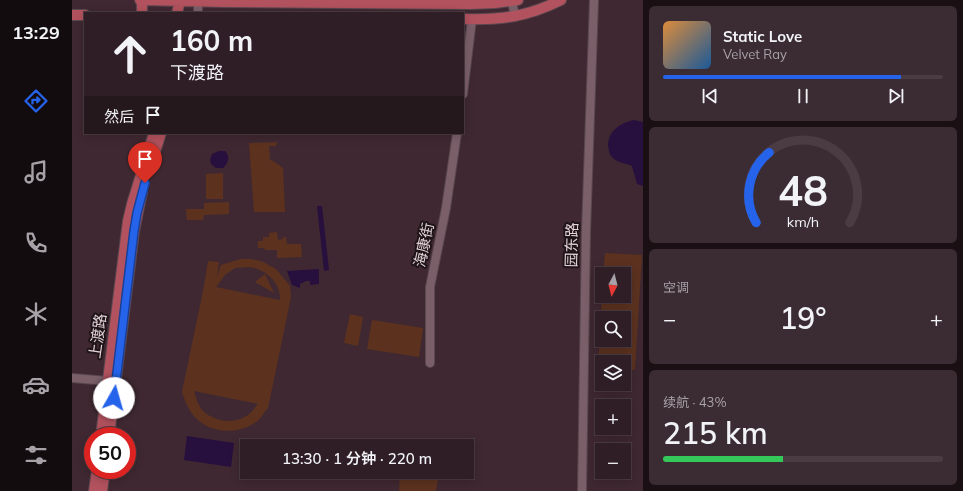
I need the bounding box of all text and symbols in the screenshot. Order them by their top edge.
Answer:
text: 13:29 [12,21,60,44]
text: 160 m [170,23,253,58]
text: Static Love [723,27,802,46]
icon: ahead [104,28,156,80]
text: Velvet Ray [723,46,787,62]
text: 下渡路 [170,61,224,84]
icon: previous [699,85,721,107]
icon: pause [792,85,814,107]
icon: next [885,85,907,107]
icon: directions [22,87,50,115]
icon: arrive [142,104,164,126]
text: 然后 [104,107,134,126]
pin [128,142,162,183]
icon: arrive [134,148,156,170]
icon: music [22,158,50,186]
text: 48 [778,164,828,216]
text: km/h [787,212,819,230]
street label: 海康街 [410,221,437,269]
street label: 园东路 [562,222,581,268]
icon: phone [22,229,50,257]
north arrow [595,267,631,303]
map controls [595,267,631,479]
text: 空调 [663,279,689,295]
text: 19° [779,299,827,337]
icon: climate [22,300,50,328]
text: − [663,305,676,333]
text: + [930,305,943,333]
button: search [595,311,631,347]
street label: 上渡路 [85,312,110,360]
button: layers [595,355,631,391]
icon: car [22,371,50,399]
position arrow [93,377,135,419]
text: 续航 · 43% [663,394,727,410]
button: + [595,399,631,435]
text: 215 km [663,414,768,452]
speed limit sign: 50 [84,427,136,479]
icon: filters [22,441,50,469]
button: − [595,443,631,479]
text: 13:30 · 1 分钟 · 220 m [282,449,432,468]

